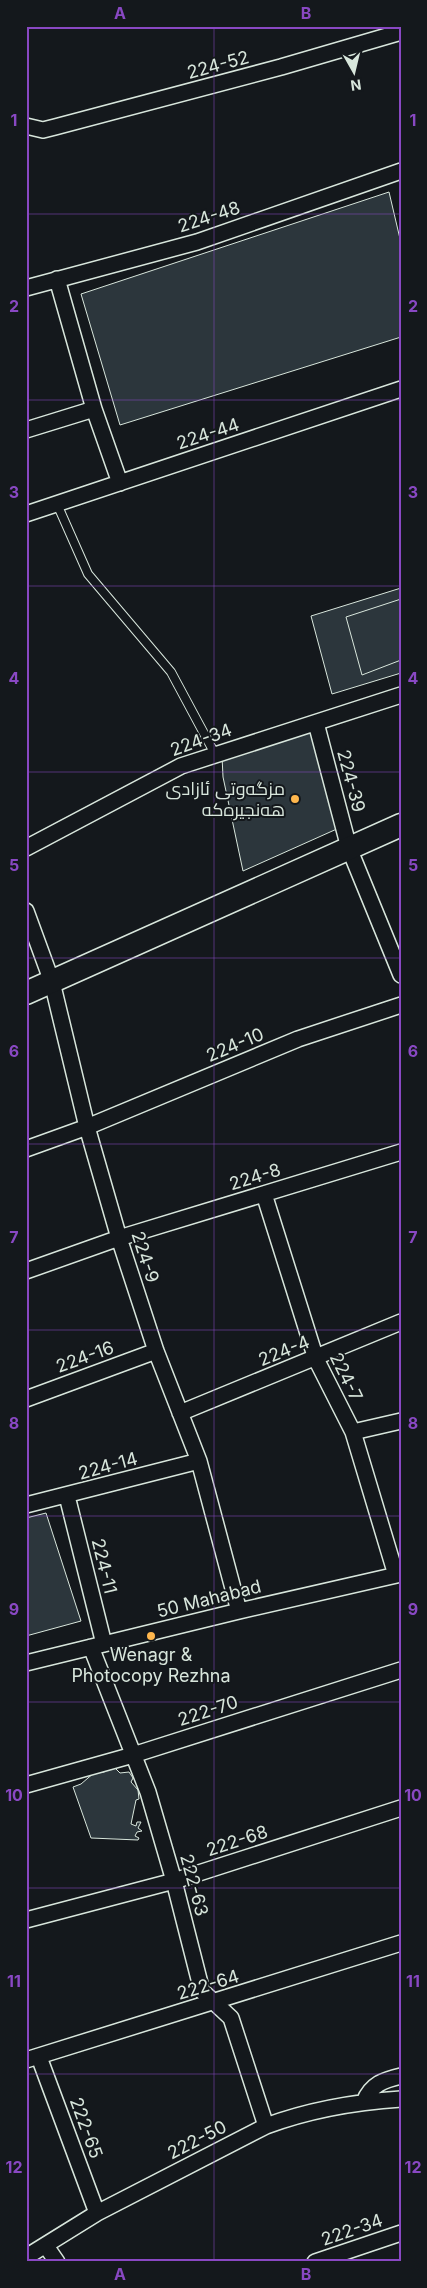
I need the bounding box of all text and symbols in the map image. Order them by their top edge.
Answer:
text: A [114,3,126,23]
text: B [301,3,311,23]
street label: 224-52 [184,46,251,83]
north arrow [330,48,380,98]
text: N [349,76,362,95]
text: 1 [11,110,17,130]
text: 1 [410,110,416,130]
street label: 224-48 [175,197,243,236]
text: 2 [9,296,19,316]
text: 2 [408,296,418,316]
street label: 224-44 [174,414,242,454]
text: 3 [9,482,19,502]
text: 3 [408,482,418,502]
text: 4 [9,668,20,688]
text: 4 [408,668,419,688]
street label: 224-34 [167,719,235,760]
street label: 224-39 [333,747,370,814]
place label: مزگه‌وتی ئازادی هه‌نجیره‌که [165,778,285,821]
marker: مزگه‌وتی ئازادی هه‌نجیره‌که [289,793,301,805]
text: 5 [9,855,19,875]
text: 5 [408,855,418,875]
street label: 224-10 [203,1023,267,1066]
text: 6 [9,1041,19,1061]
text: 6 [408,1041,418,1061]
street label: 224-8 [227,1159,283,1194]
text: 7 [9,1227,19,1247]
text: 7 [408,1227,418,1247]
street label: 224-9 [127,1229,164,1285]
street label: 224-4 [255,1331,312,1370]
street label: 224-16 [53,1336,117,1377]
street label: 224-7 [326,1349,367,1404]
text: 8 [9,1413,19,1433]
text: 8 [408,1413,418,1433]
street label: 224-14 [76,1448,140,1483]
street label: 224-11 [87,1536,121,1596]
street label: 50 Mahabad [155,1575,263,1622]
text: 9 [9,1599,19,1619]
text: 9 [408,1599,418,1619]
marker: Wenagr & Photocopy Rezhna [145,1630,157,1642]
place label: Wenagr & Photocopy Rezhna [71,1644,231,1686]
street label: 222-70 [175,1691,241,1730]
text: 10 [5,1785,23,1805]
text: 10 [404,1785,422,1805]
street label: 222-68 [203,1821,270,1860]
street label: 222-63 [176,1851,213,1918]
street label: 222-64 [174,1965,242,2004]
text: 11 [7,1971,21,1991]
text: 11 [406,1971,420,1991]
street label: 222-65 [66,2094,107,2161]
street label: 222-50 [164,2116,230,2163]
text: 12 [6,2157,22,2177]
text: 12 [405,2157,421,2177]
street label: 222-34 [318,2209,385,2250]
text: A [114,2264,126,2284]
text: B [301,2264,311,2284]

